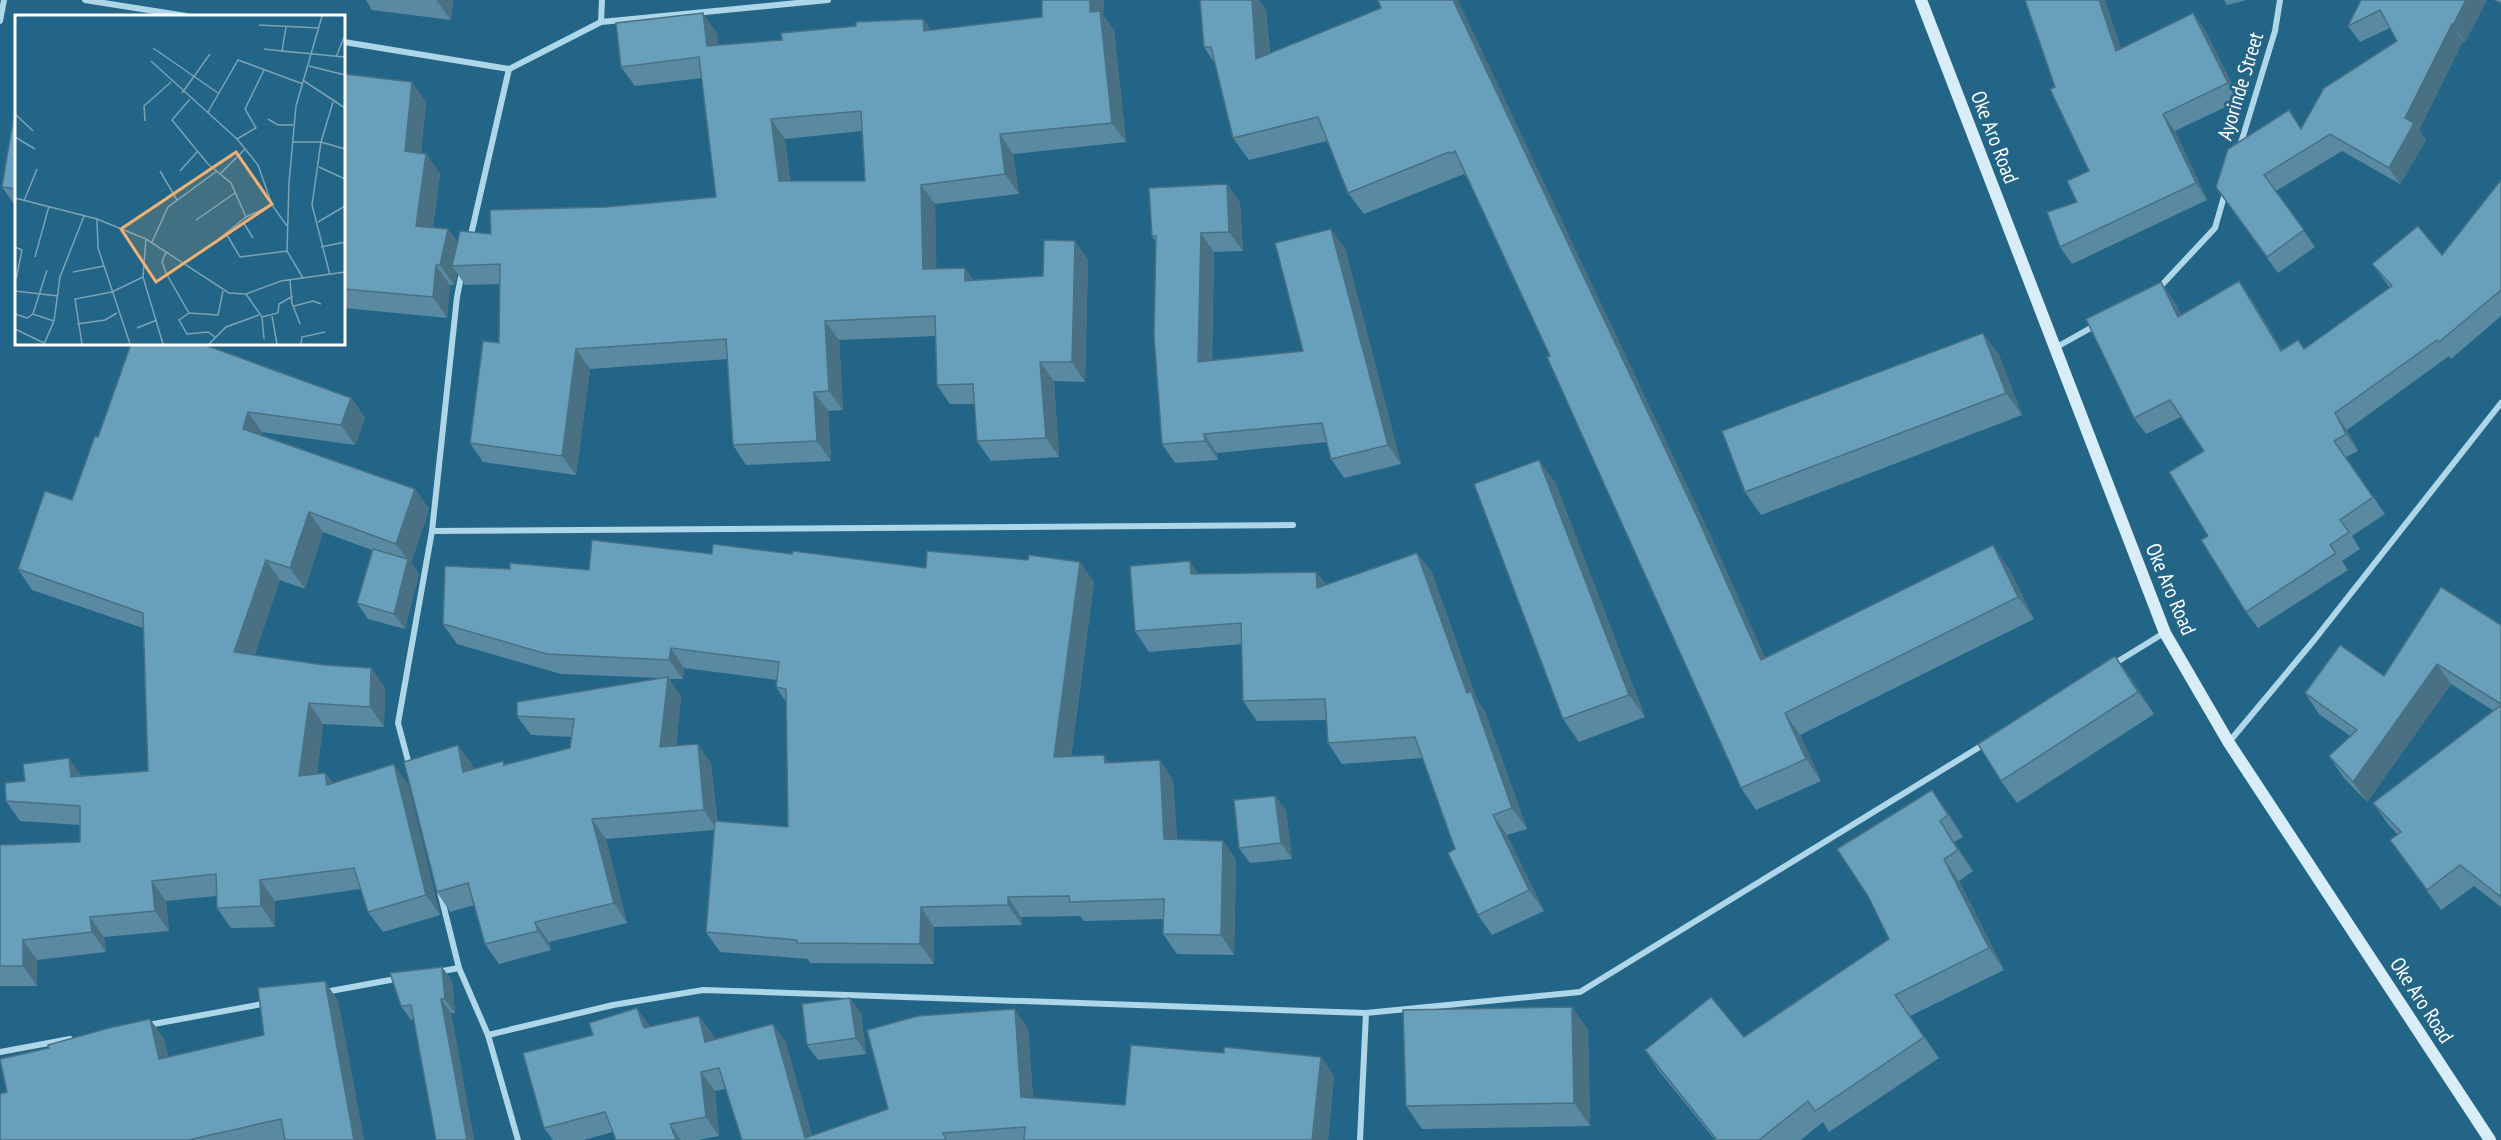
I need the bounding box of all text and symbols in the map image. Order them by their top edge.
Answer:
inset map [15,15,345,345]
street label: Ayorinde Street [2211,29,2269,143]
street label: Oke Aro Road [1965,87,2025,187]
street label: Oke Aro Road [2140,539,2202,639]
street label: Oke Aro Road [2384,952,2460,1048]

